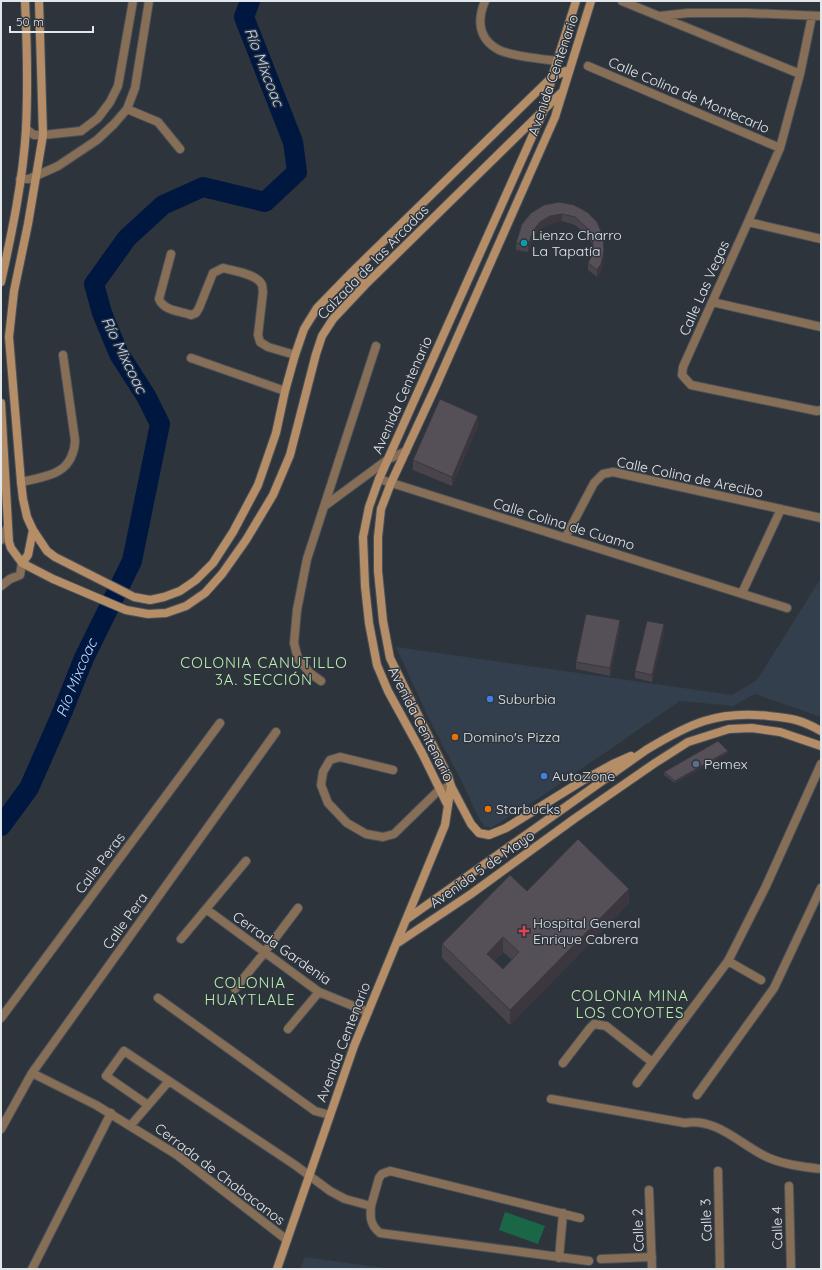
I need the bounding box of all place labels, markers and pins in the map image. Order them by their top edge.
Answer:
place label: Lienzo Charro La Tapatía [532,226,622,260]
marker: Lienzo Charro La Tapatía [519,238,529,248]
place label: Suburbia [498,690,556,708]
marker: Suburbia [485,694,495,704]
place label: Domino's Pizza [463,728,560,746]
marker: Domino's Pizza [450,732,460,742]
place label: Pemex [704,755,748,773]
marker: Pemex [691,759,701,769]
place label: AutoZone [552,767,615,785]
marker: AutoZone [539,771,549,781]
place label: Starbucks [496,800,560,818]
marker: Starbucks [483,804,493,814]
place label: Hospital General Enrique Cabrera [533,914,640,948]
marker: Hospital General Enrique Cabrera [518,925,530,937]

